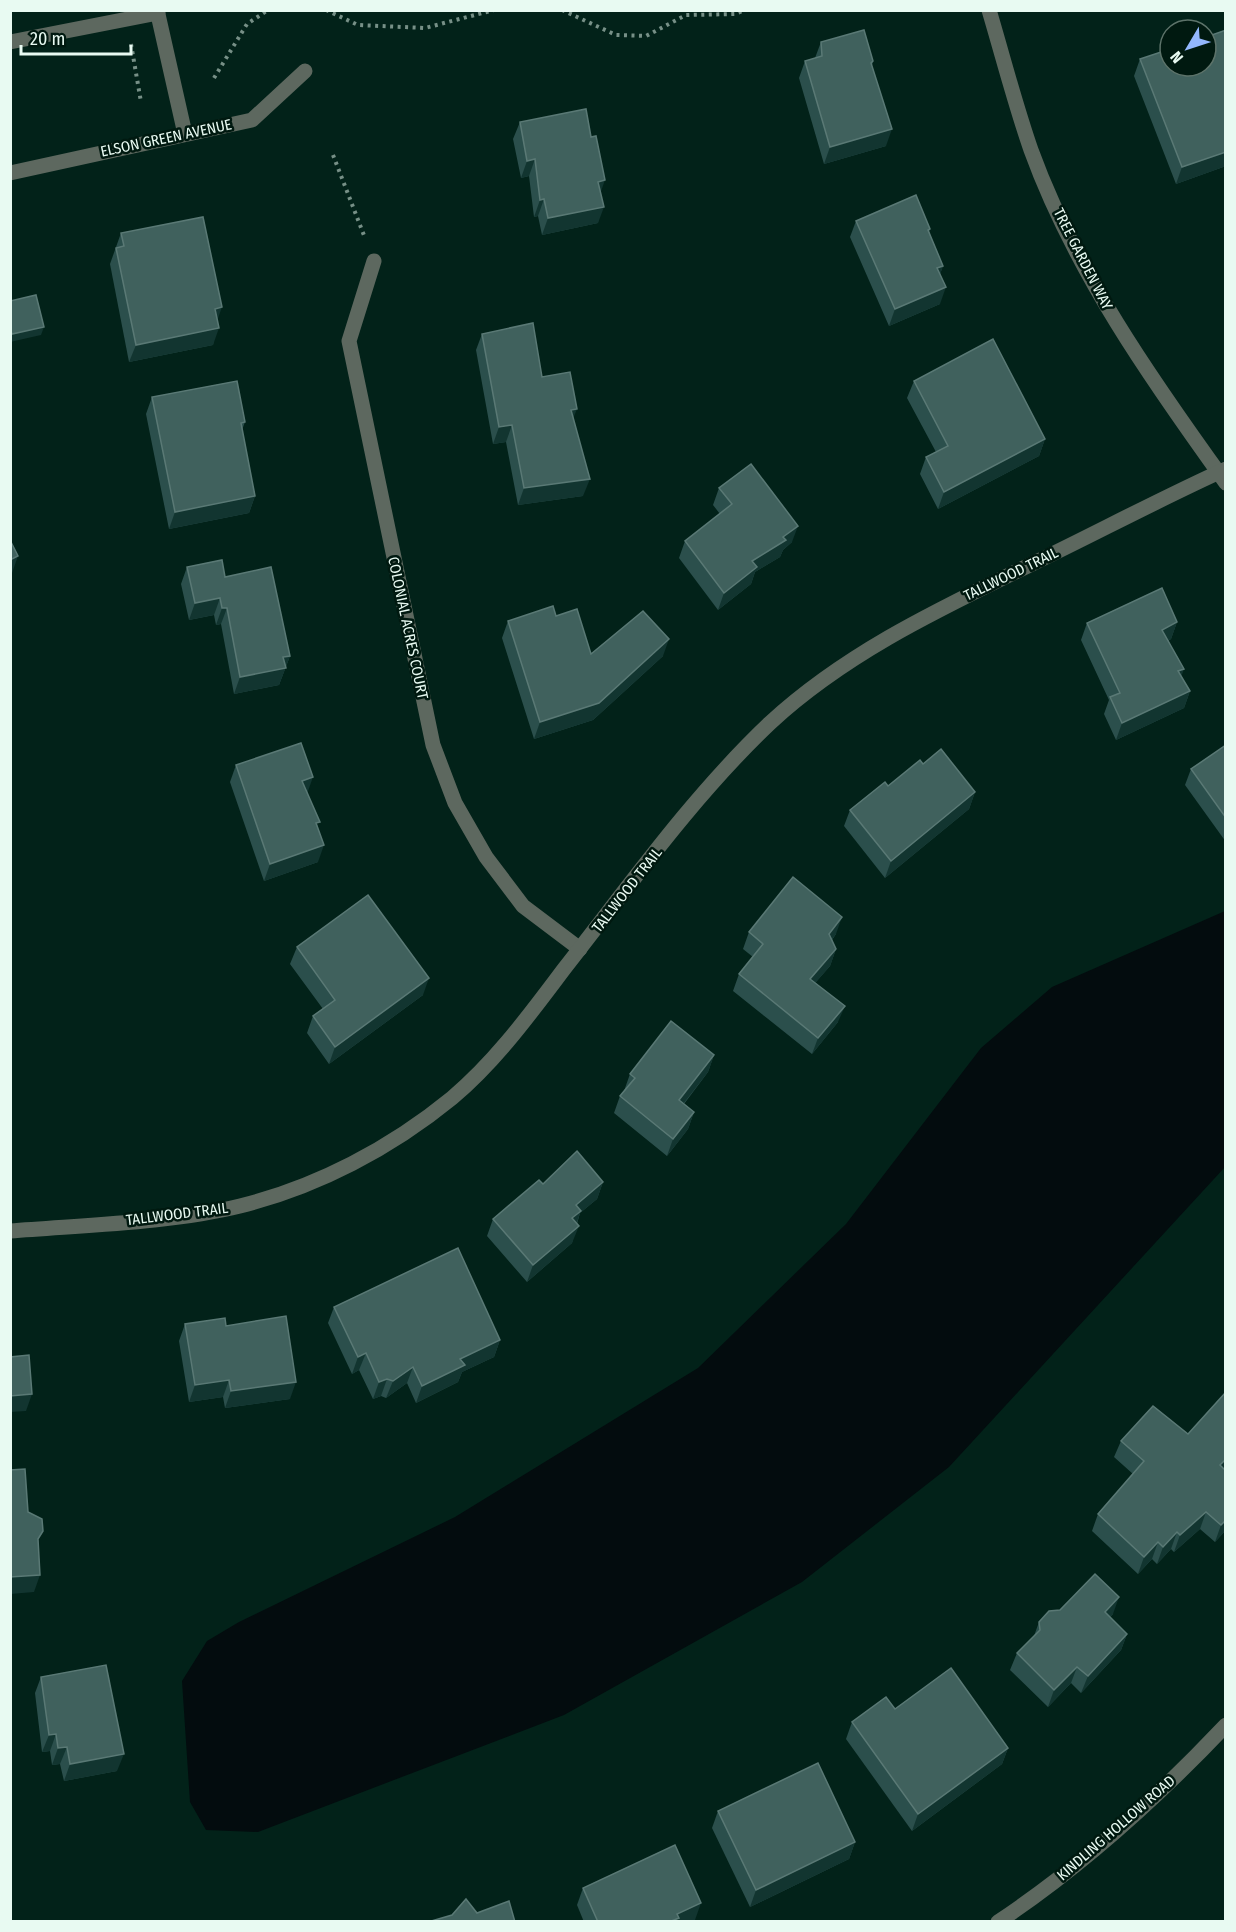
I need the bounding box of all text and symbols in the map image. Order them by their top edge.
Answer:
scale bar [21,18,130,56]
north arrow [1158,18,1218,78]
text: 20 m [30,28,65,50]
text: N [1166,47,1187,67]
street label: ELSON GREEN AVENUE [99,115,233,161]
street label: TREE GARDEN WAY [1050,205,1117,313]
street label: TALLWOOD TRAIL [961,543,1061,605]
street label: COLONIAL ACRES COURT [384,555,432,701]
street label: TALLWOOD TRAIL [588,844,666,936]
street label: TALLWOOD TRAIL [125,1199,229,1229]
street label: KINDLING HOLLOW ROAD [1053,1772,1179,1884]

